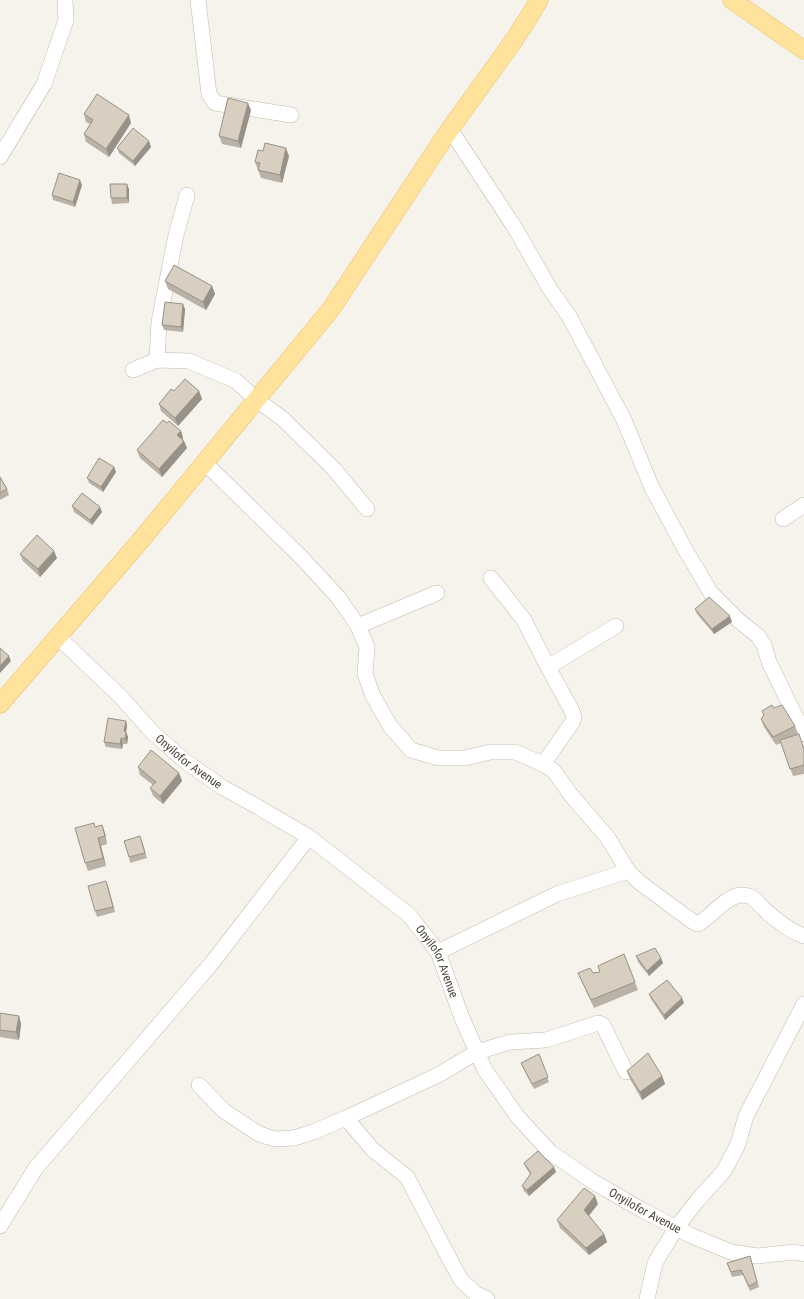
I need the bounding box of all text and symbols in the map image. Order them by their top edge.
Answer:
street label: Onyilofor Avenue [153,731,225,792]
street label: Onyilofor Avenue [413,922,461,1000]
street label: Onyilofor Avenue [606,1185,684,1236]

